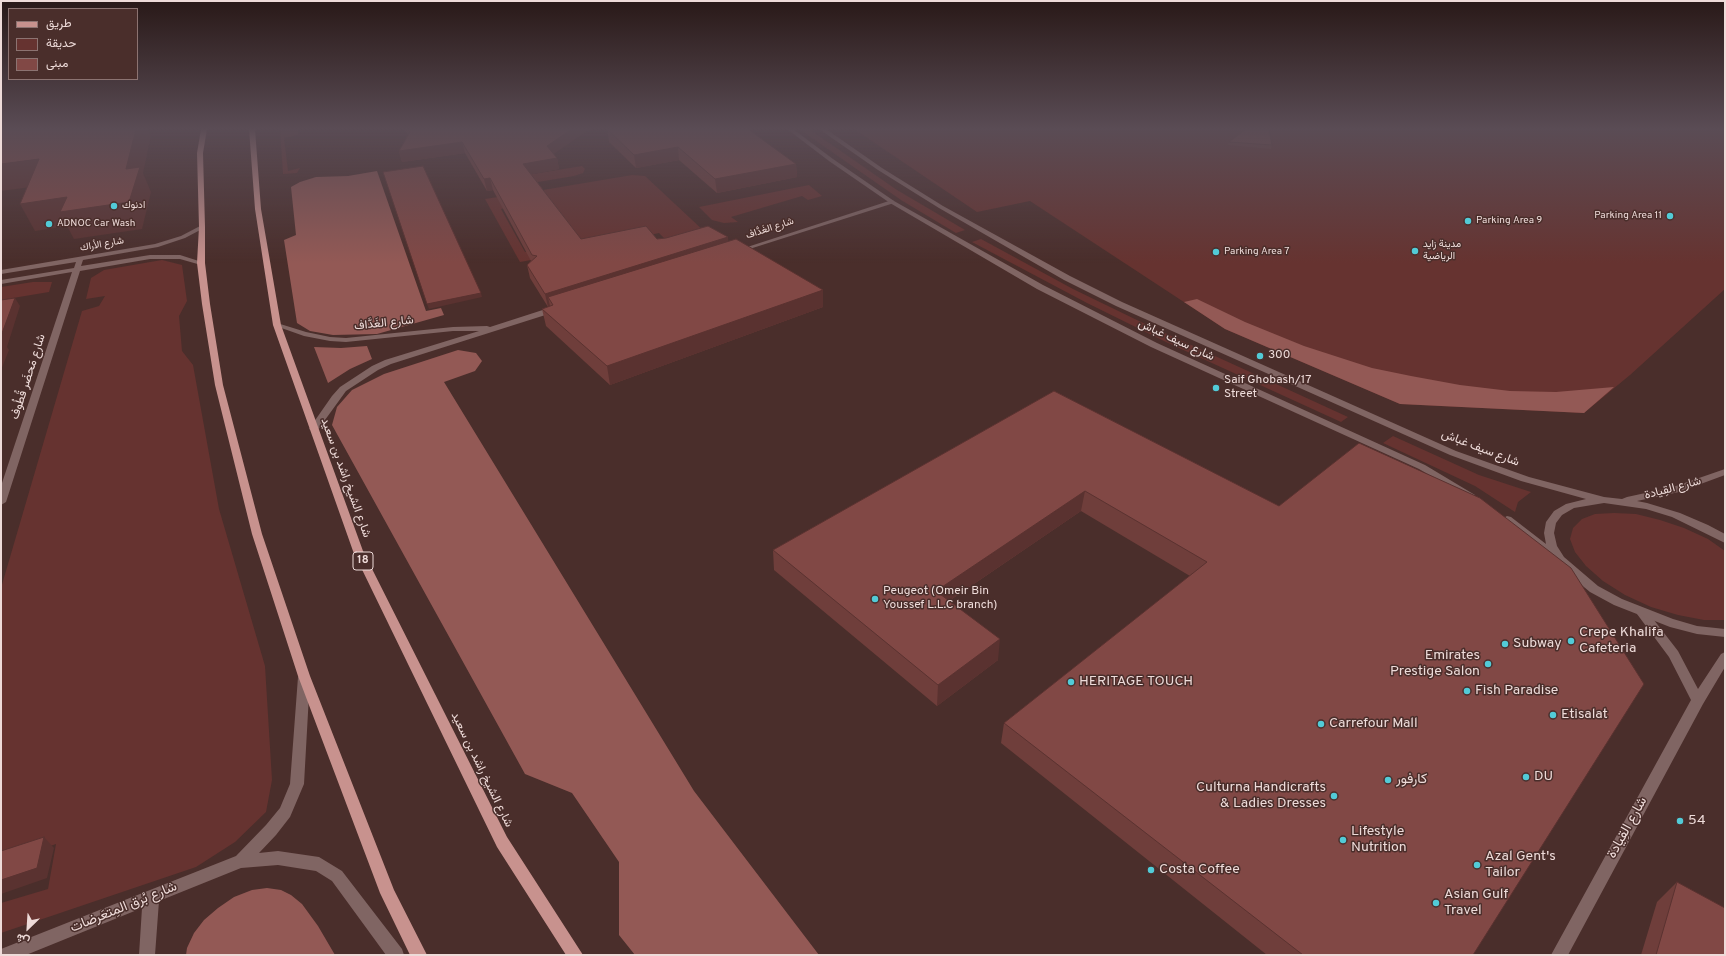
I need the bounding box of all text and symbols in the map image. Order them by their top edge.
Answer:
legend [8,8,138,80]
text: طريق [46,16,71,32]
text: حديقة [46,36,76,52]
text: مبنى [46,56,68,72]
place label: ادنوك [122,200,145,212]
marker: ادنوك [109,201,119,211]
place label: Parking Area 11 [1594,210,1662,222]
marker: Parking Area 11 [1665,211,1675,221]
place label: Parking Area 9 [1476,215,1542,227]
street label: شارع الغَدَّاف [745,216,795,242]
marker: Parking Area 9 [1463,216,1473,226]
place label: ADNOC Car Wash [57,218,135,230]
marker: ADNOC Car Wash [44,219,54,229]
street label: شارع الأراك [79,235,125,255]
place label: مدينة زايد الرياضية [1423,239,1461,262]
place label: Parking Area 7 [1224,246,1290,258]
marker: مدينة زايد الرياضية [1410,246,1420,256]
marker: Parking Area 7 [1211,247,1221,257]
street label: شارع الغَدَّاف [354,314,414,334]
street label: شارع سيف غباش [1136,317,1216,365]
street label: شارع مَحضَر قُطُوف [8,333,50,421]
place label: 300 [1268,349,1290,363]
marker: 300 [1255,351,1265,361]
place label: Saif Ghobash/17 Street [1224,374,1311,402]
marker: Saif Ghobash/17 Street [1211,383,1221,393]
street label: شارع الشيخ راشد بن سعيد [317,416,373,540]
street label: شارع سيف غباش [1439,427,1521,471]
street label: شارع القِيادة [1643,475,1703,503]
road number: 18 [353,552,373,570]
place label: Peugeot (Omeir Bin Youssef L.L.C branch) [883,585,997,613]
marker: Peugeot (Omeir Bin Youssef L.L.C branch) [870,594,880,604]
place label: Crepe Khalifa Cafeteria [1579,625,1664,658]
place label: Subway [1513,636,1562,652]
marker: Crepe Khalifa Cafeteria [1566,636,1576,646]
marker: Subway [1500,639,1510,649]
place label: Emirates Prestige Salon [1390,648,1480,680]
marker: Emirates Prestige Salon [1483,659,1493,669]
place label: HERITAGE TOUCH [1079,674,1193,690]
marker: HERITAGE TOUCH [1066,677,1076,687]
place label: Fish Paradise [1475,683,1558,699]
marker: Fish Paradise [1462,686,1472,696]
place label: Etisalat [1561,707,1608,723]
street label: شارع الشيخ راشد بن سعيد [447,710,515,830]
marker: Etisalat [1548,710,1558,720]
place label: Carrefour Mall [1329,716,1418,732]
marker: Carrefour Mall [1316,719,1326,729]
place label: DU [1534,769,1553,785]
place label: كارفور [1396,772,1427,788]
marker: DU [1521,772,1531,782]
marker: كارفور [1383,775,1393,785]
place label: Culturna Handicrafts & Ladies Dresses [1196,780,1326,812]
marker: Culturna Handicrafts & Ladies Dresses [1329,791,1339,801]
street label: شارع القِيادة [1604,794,1652,862]
place label: 54 [1688,813,1706,829]
marker: 54 [1675,816,1685,826]
place label: Lifestyle Nutrition [1351,824,1407,856]
marker: Lifestyle Nutrition [1338,835,1348,845]
place label: Azal Gent's Tailor [1485,849,1556,882]
marker: Azal Gent's Tailor [1472,860,1482,870]
place label: Costa Coffee [1159,862,1240,878]
marker: Costa Coffee [1146,865,1156,875]
street label: شارع بُرق المِتعَرضات [68,879,180,937]
place label: Asian Gulf Travel [1444,887,1508,920]
marker: Asian Gulf Travel [1431,898,1441,908]
north arrow [8,908,48,948]
text: ش [14,930,32,948]

